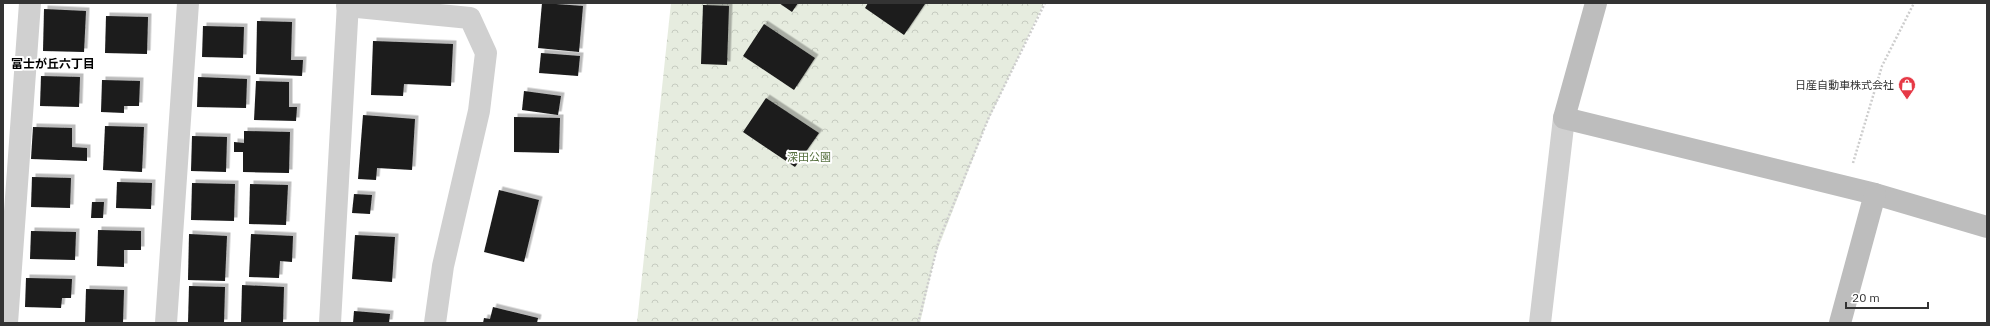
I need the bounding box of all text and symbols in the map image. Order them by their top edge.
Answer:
district label: 富士が丘六丁目 [11,56,95,71]
shop icon: 日産自動車株式会社 [1897,75,1917,100]
place label: 日産自動車株式会社 [1795,78,1894,92]
park label: 深田公園 [787,150,831,164]
scale bar [1846,284,1928,310]
text: 20 m [1852,290,1880,305]

